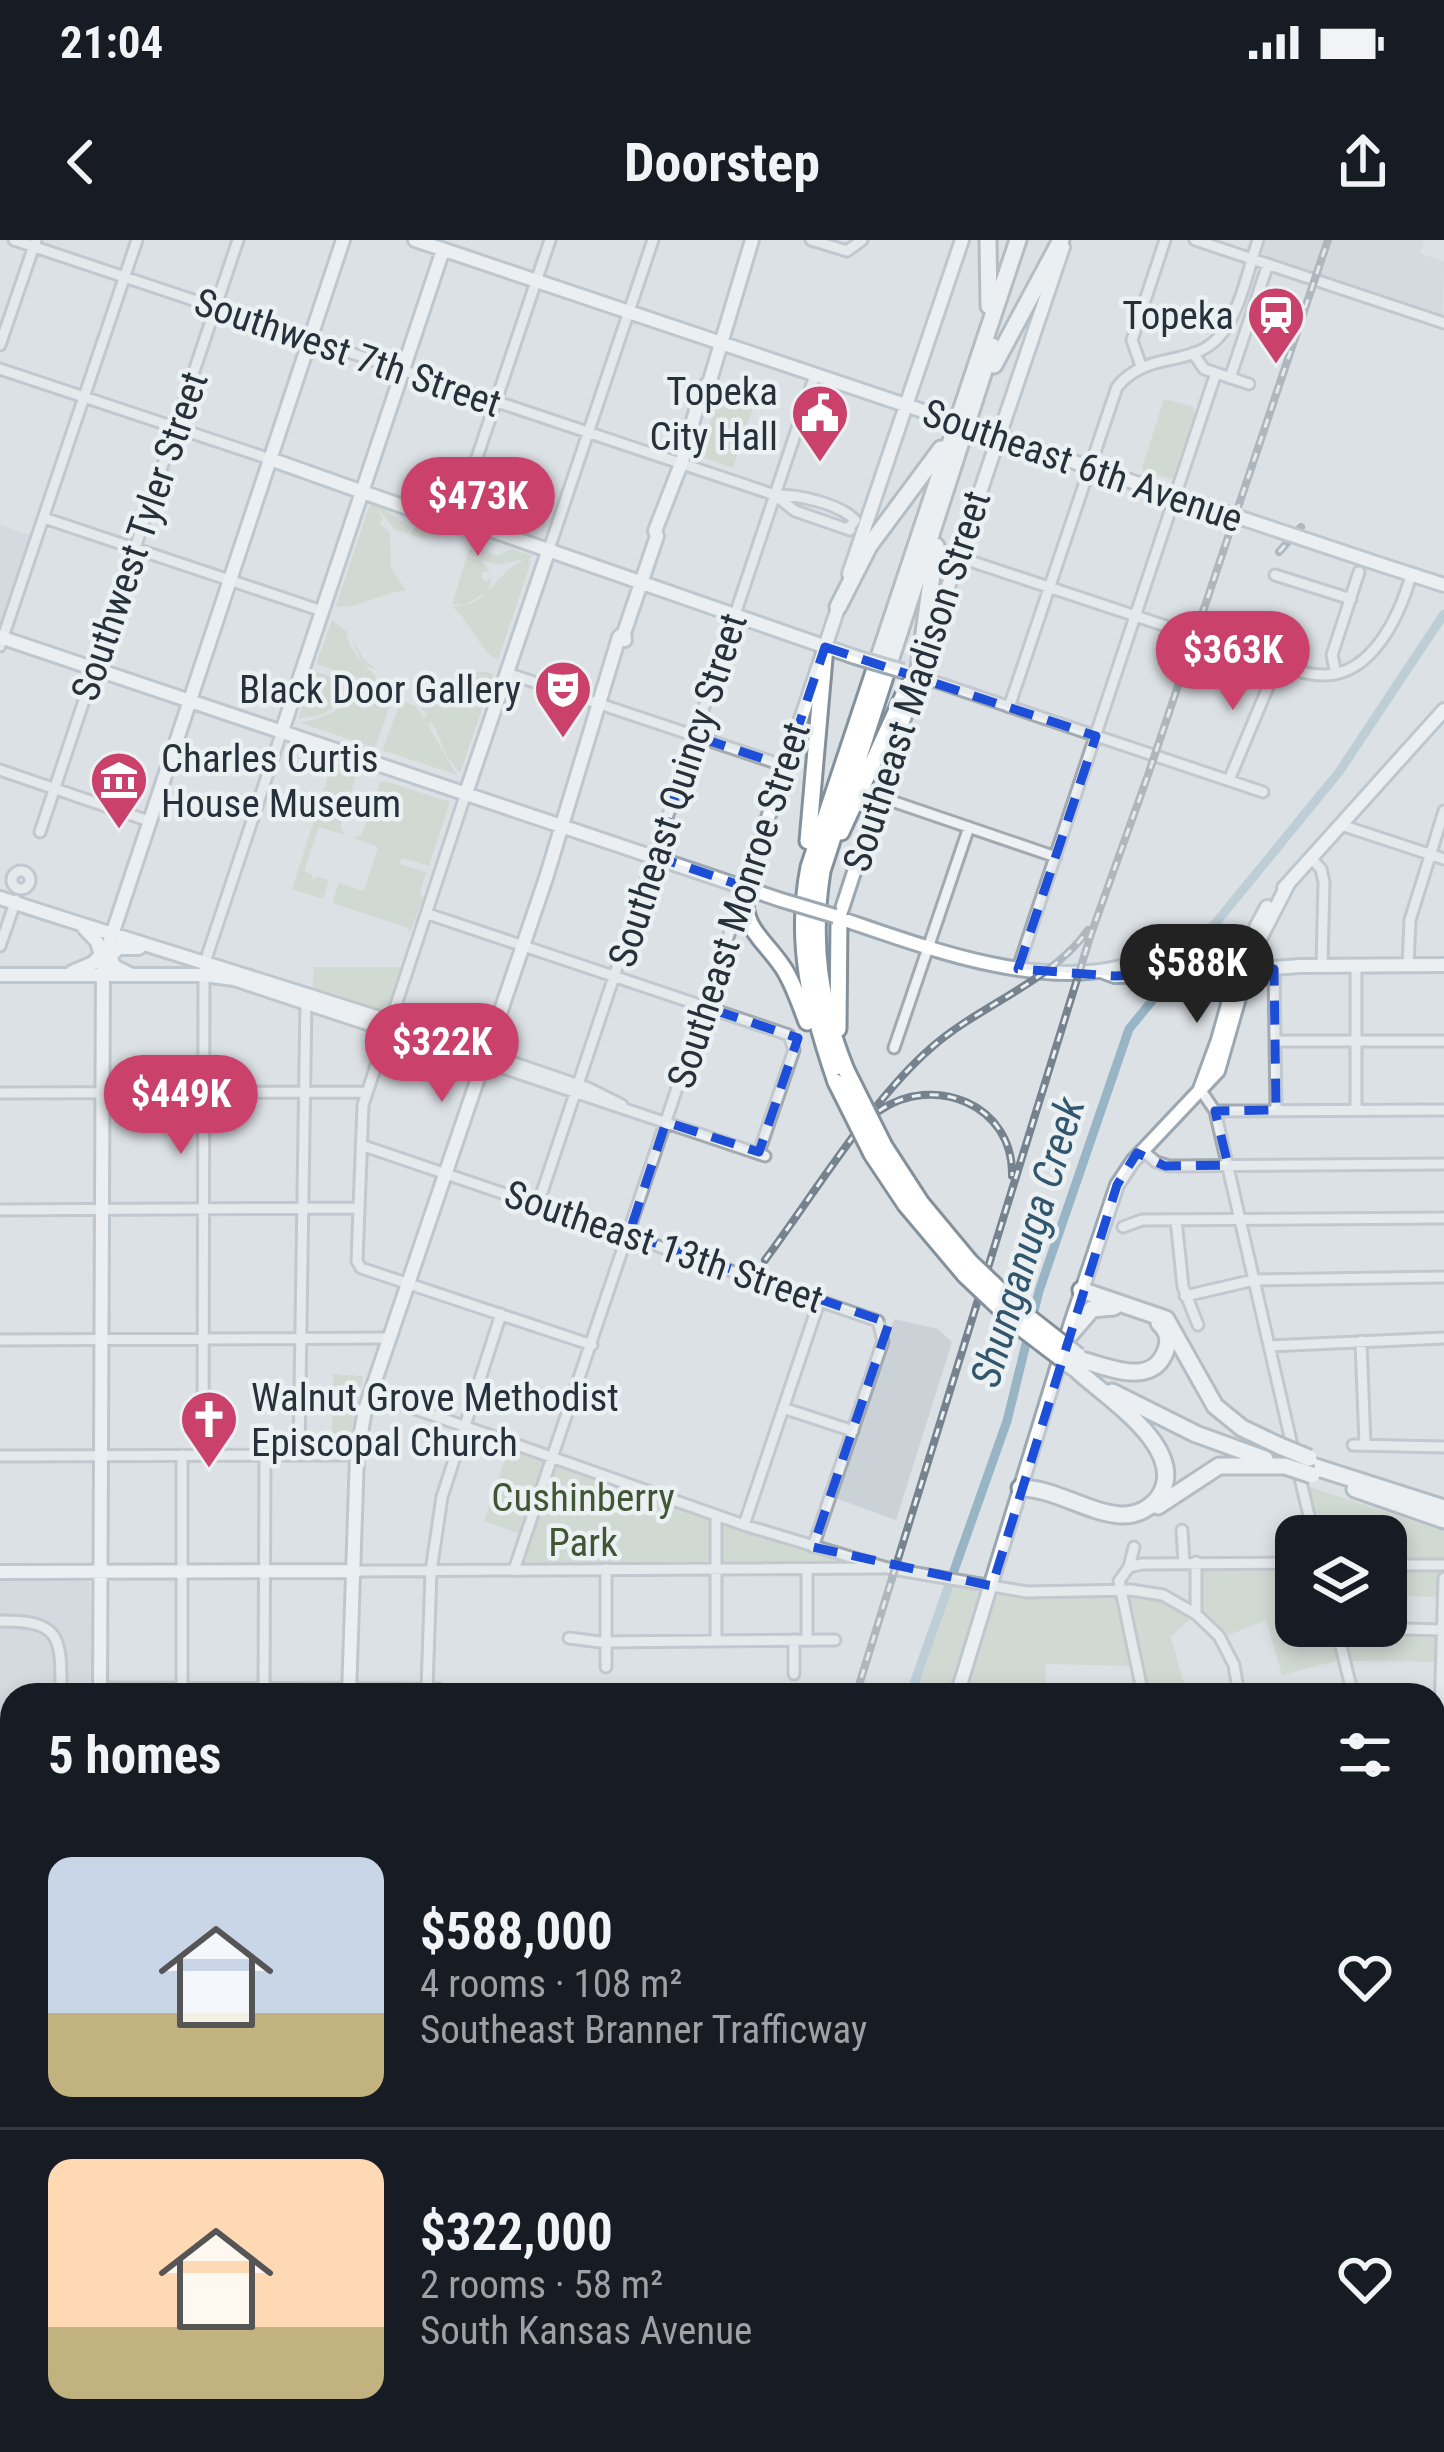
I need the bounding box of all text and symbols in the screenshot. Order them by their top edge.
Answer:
text: 21:04 [60,16,163,69]
icon: back [48,129,114,195]
icon: share [1330,129,1396,195]
text: Doorstep [624,131,820,194]
street label: Southwest 7th Street [188,279,507,427]
station icon: Topeka [1245,284,1307,366]
place label: Topeka [1122,293,1234,339]
street label: Southwest Tyler Street [62,366,218,707]
place label: Topeka City Hall [649,369,778,460]
public building icon: Topeka City Hall [789,382,851,464]
street label: Southeast 6th Avenue [917,390,1249,542]
pin: $473K [394,457,562,559]
text: $473K [428,473,528,519]
street label: Southeast Madison Street [834,485,1000,877]
street label: Southeast Quincy Street [599,608,757,973]
pin: $363K [1149,611,1317,713]
text: $363K [1183,627,1283,673]
theatre icon: Black Door Gallery [532,658,594,740]
place label: Black Door Gallery [239,667,521,713]
street label: Southeast Monroe Street [658,717,820,1094]
place label: Charles Curtis House Museum [161,736,401,827]
museum icon: Charles Curtis House Museum [88,749,150,831]
pin: $588K [1113,924,1281,1026]
text: $588K [1147,940,1247,986]
pin: $322K [358,1003,526,1105]
text: $322K [392,1019,492,1065]
pin: $449K [97,1055,265,1157]
text: $449K [131,1071,231,1117]
water label: Shunganuga Creek [960,1091,1095,1393]
street label: Southeast 13th Street [499,1171,829,1323]
place label: Walnut Grove Methodist Episcopal Church [251,1375,619,1466]
church icon: Walnut Grove Methodist Episcopal Church [178,1388,240,1470]
park label: Cushinberry Park [491,1475,675,1566]
map controls [1275,1515,1407,1647]
button: layers [1275,1515,1407,1647]
icon: filters [1332,1722,1398,1788]
text: 5 homes [48,1726,221,1785]
text: $588,000 [420,1902,613,1961]
icon: home [144,1905,288,2049]
icon: heart [1332,1944,1398,2010]
text: 4 rooms · 108 m² [420,1961,682,2007]
text: Southeast Branner Trafficway [420,2007,867,2053]
text: $322,000 [420,2203,613,2262]
icon: home [144,2207,288,2351]
icon: heart [1332,2246,1398,2312]
text: 2 rooms · 58 m² [420,2262,663,2308]
text: South Kansas Avenue [420,2308,752,2354]

